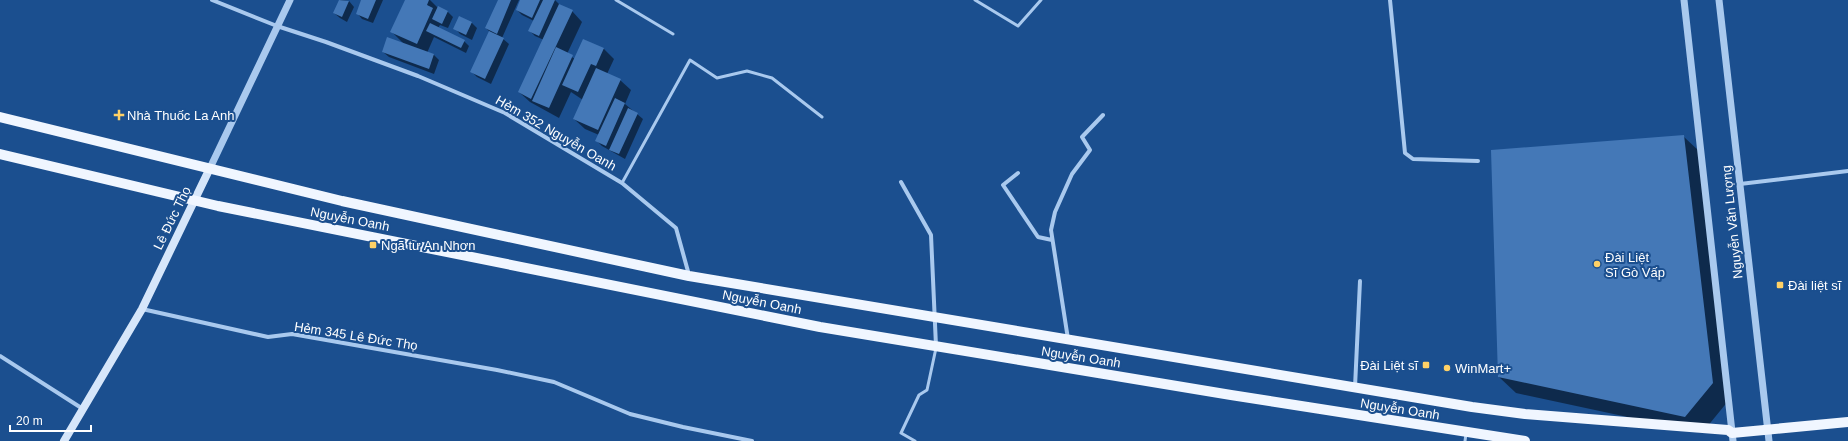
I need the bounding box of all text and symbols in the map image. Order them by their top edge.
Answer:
street label: Hẻm 352 Nguyễn Oanh [493,92,619,174]
place label: Nhà Thuốc La Anh [127,108,234,123]
marker: Nhà Thuốc La Anh [114,110,124,120]
street label: Nguyễn Văn Lượng [1719,164,1745,280]
street label: Lê Đức Thọ [150,184,194,252]
street label: Nguyễn Oanh [309,204,391,234]
place label: Ngã tư An Nhơn [381,238,476,253]
marker: Ngã tư An Nhơn [368,240,378,250]
place label: Đài Liệt Sĩ Gò Vấp [1605,250,1665,280]
marker: Đài Liệt Sĩ Gò Vấp [1592,259,1602,269]
place label: Đài liệt sĩ [1788,278,1843,293]
marker: Đài liệt sĩ [1775,280,1785,290]
street label: Nguyễn Oanh [721,287,803,317]
street label: Hẻm 345 Lê Đức Thọ [293,319,419,353]
street label: Nguyễn Oanh [1040,343,1122,371]
place label: Đài Liệt sĩ [1360,358,1419,373]
marker: Đài Liệt sĩ [1421,360,1431,370]
place label: WinMart+ [1455,361,1511,376]
marker: WinMart+ [1442,363,1452,373]
street label: Nguyễn Oanh [1359,395,1441,423]
scale bar [10,407,91,433]
text: 20 m [16,414,43,428]

